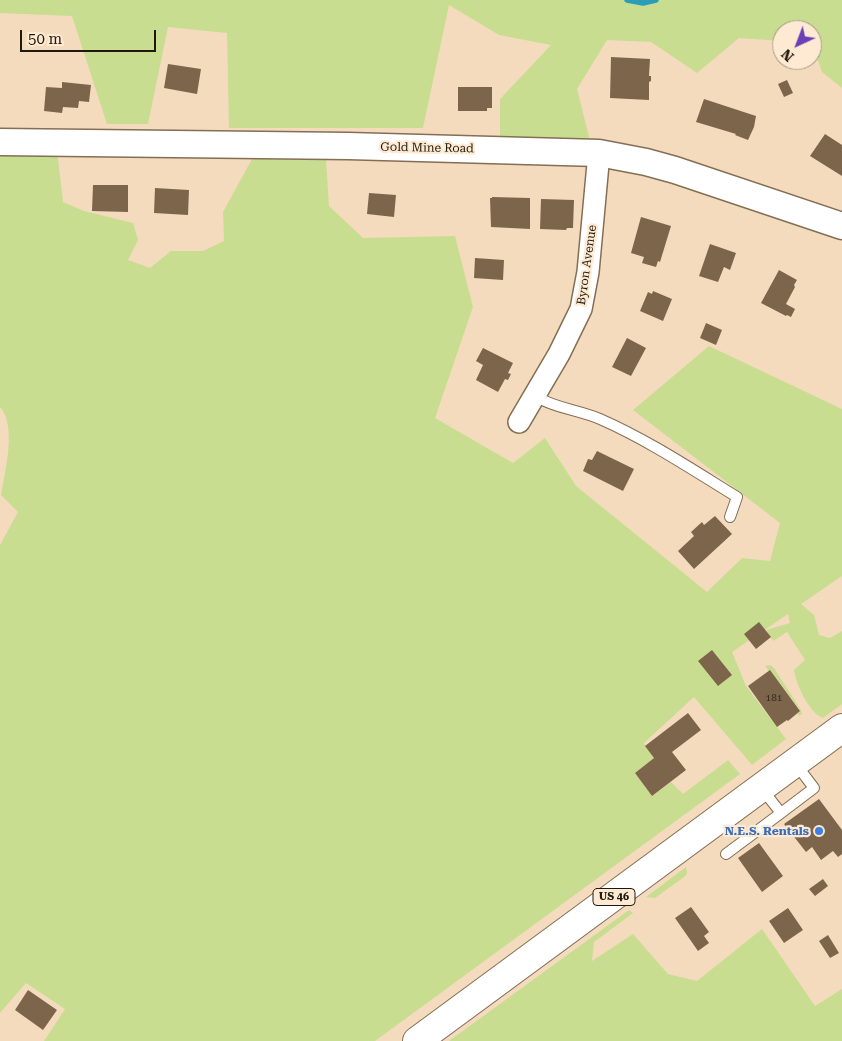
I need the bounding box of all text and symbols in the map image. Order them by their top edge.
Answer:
scale bar [22,20,159,52]
north arrow [772,20,822,70]
text: 50 m [28,30,62,48]
text: N [778,46,797,65]
street label: Gold Mine Road [380,140,474,156]
street label: Byron Avenue [574,224,600,306]
house number: 181 [766,692,782,704]
place label: N.E.S. Rentals [725,824,809,838]
marker: N.E.S. Rentals [813,825,825,837]
road number: US 46 [593,889,635,906]

